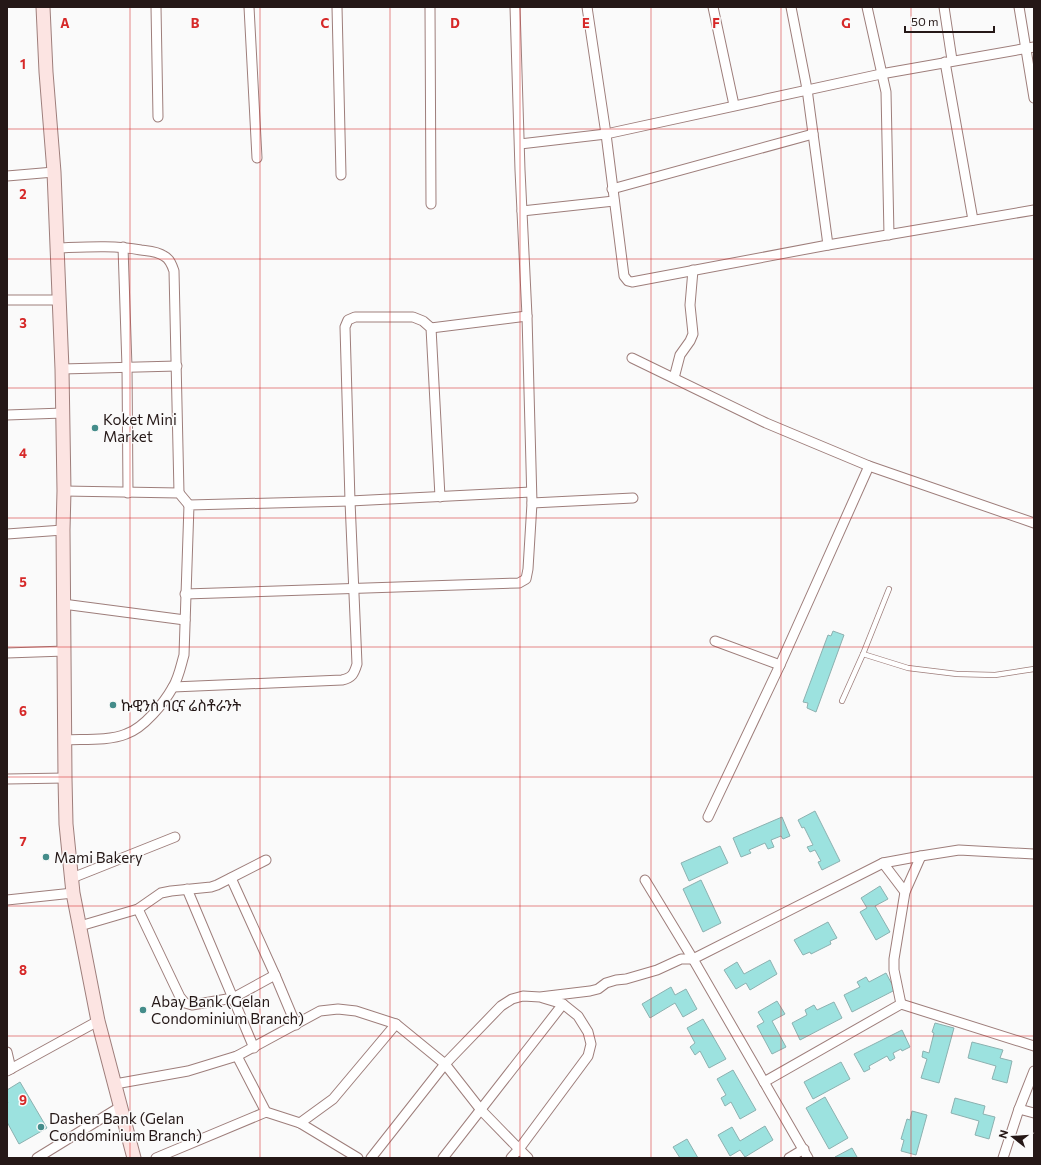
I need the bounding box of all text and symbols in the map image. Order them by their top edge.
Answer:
scale bar [905,8,994,34]
text: 50 m [911,14,939,28]
text: A [60,15,70,31]
text: B [191,15,200,31]
text: C [321,15,330,31]
text: D [450,15,460,31]
text: E [582,15,590,31]
text: F [712,15,720,31]
text: G [841,15,851,31]
text: 1 [20,56,26,72]
text: 2 [19,186,27,202]
text: 3 [19,315,27,331]
place label: Koket Mini Market [103,410,177,445]
marker: Koket Mini Market [90,423,100,433]
text: 4 [19,445,27,461]
text: 5 [19,574,27,590]
place label: ኩዊንስ ባርና ሬስቶራንት [121,696,241,714]
marker: ኩዊንስ ባርና ሬስቶራንት [108,700,118,710]
text: 6 [19,703,27,719]
text: 7 [19,833,27,849]
place label: Mami Bakery [54,848,143,866]
marker: Mami Bakery [41,852,51,862]
text: 8 [19,962,27,978]
place label: Abay Bank (Gelan Condominium Branch) [151,992,304,1027]
marker: Abay Bank (Gelan Condominium Branch) [138,1005,148,1015]
text: 9 [19,1092,27,1108]
place label: Dashen Bank (Gelan Condominium Branch) [49,1109,202,1144]
north arrow [993,1117,1033,1157]
marker: Dashen Bank (Gelan Condominium Branch) [36,1122,46,1132]
text: N [996,1128,1010,1140]

